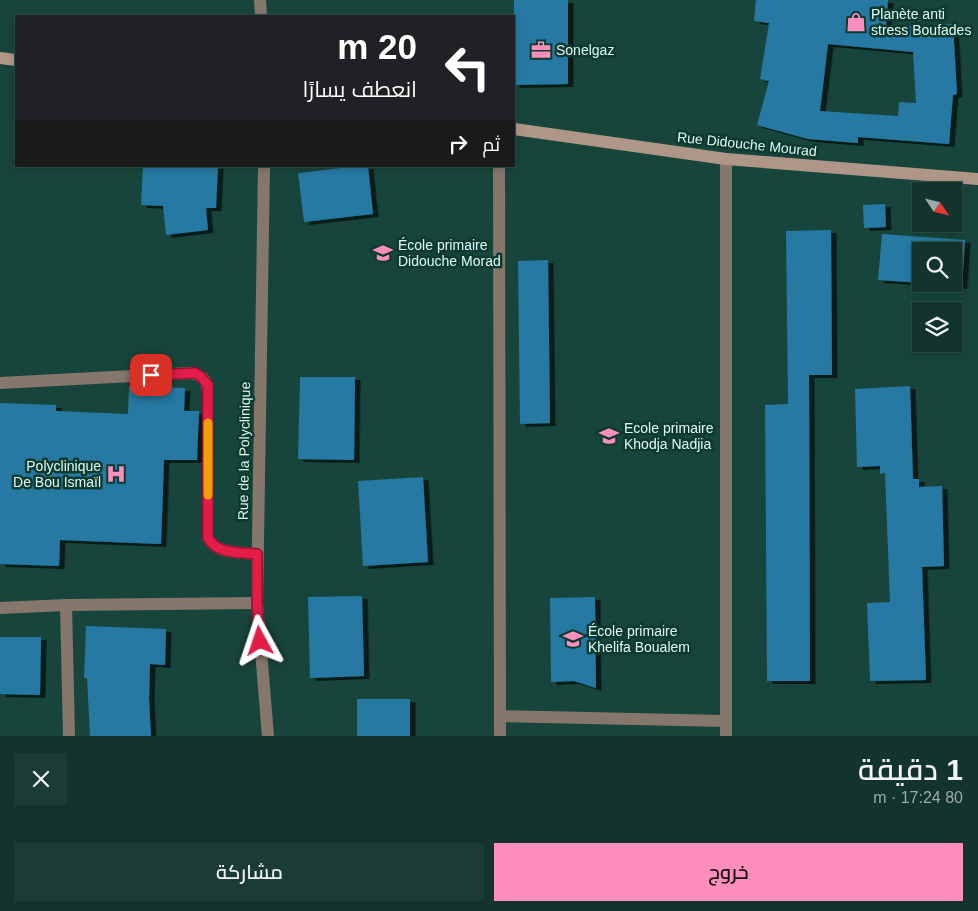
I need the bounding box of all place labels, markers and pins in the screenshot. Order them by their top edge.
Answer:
place label: Planète anti stress Boufades [871,6,971,38]
shop icon: Planète anti stress Boufades [845,11,867,33]
office icon: Sonelgaz [530,39,552,61]
place label: Sonelgaz [556,42,614,58]
place label: École primaire Didouche Morad [398,237,501,269]
school or university icon: École primaire Didouche Morad [372,242,394,264]
pin [130,354,172,396]
place label: Ecole primaire Khodja Nadjia [624,420,714,452]
school or university icon: Ecole primaire Khodja Nadjia [598,425,620,447]
place label: Polyclinique De Bou Ismaïl [13,458,101,490]
hospital icon: Polyclinique De Bou Ismaïl [105,463,127,485]
place label: École primaire Khelifa Boualem [588,623,690,655]
school or university icon: École primaire Khelifa Boualem [562,628,584,650]

